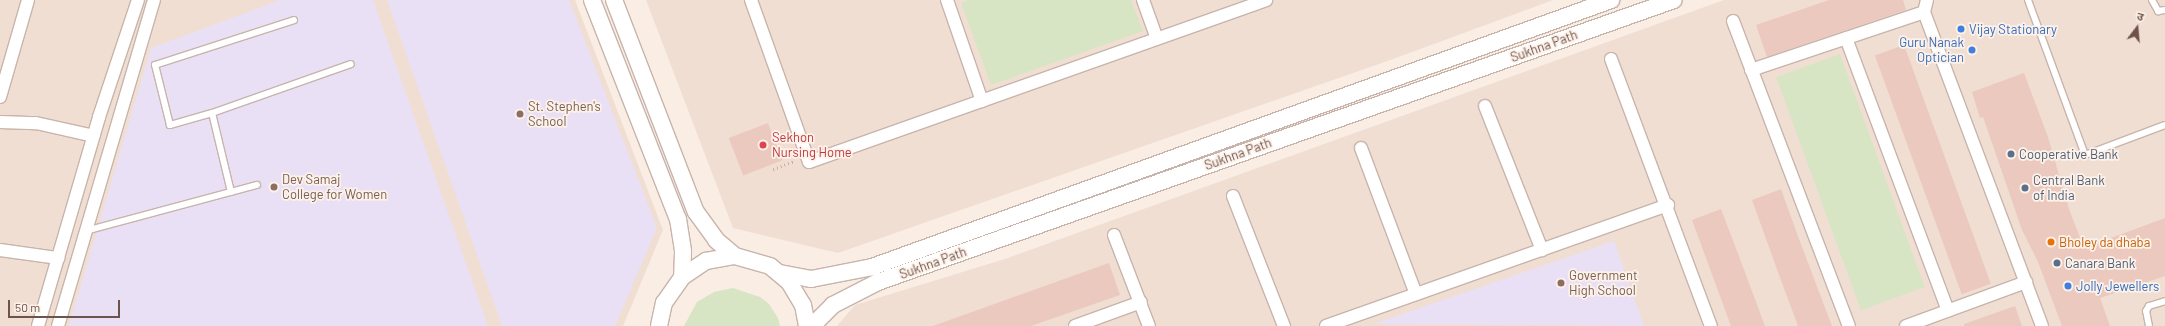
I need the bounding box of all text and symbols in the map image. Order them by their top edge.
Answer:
north arrow [2117,8,2157,48]
text: उ [2136,9,2145,23]
place label: Vijay Stationary [1969,21,2057,37]
marker: Vijay Stationary [1956,24,1966,34]
street label: Sukhna Path [1508,27,1580,65]
place label: Guru Nanak Optician [1899,35,1964,66]
marker: Guru Nanak Optician [1967,45,1977,55]
place label: St. Stephen's School [528,99,601,130]
marker: St. Stephen's School [515,109,525,119]
place label: Sekhon Nursing Home [772,130,852,161]
street label: Sukhna Path [1202,135,1274,173]
marker: Sekhon Nursing Home [757,139,769,151]
place label: Cooperative Bank [2019,146,2118,162]
marker: Cooperative Bank [2006,149,2016,159]
place label: Dev Samaj College for Women [282,172,387,203]
place label: Central Bank of India [2033,173,2105,204]
marker: Dev Samaj College for Women [269,182,279,192]
marker: Central Bank of India [2020,183,2030,193]
place label: Bholey da dhaba [2059,234,2150,250]
marker: Bholey da dhaba [2046,237,2056,247]
street label: Sukhna Path [897,244,969,282]
place label: Canara Bank [2065,255,2135,271]
marker: Canara Bank [2052,258,2062,268]
place label: Government High School [1569,268,1638,299]
marker: Government High School [1556,278,1566,288]
place label: Jolly Jewellers [2076,278,2159,294]
marker: Jolly Jewellers [2063,281,2073,291]
scale bar [10,292,122,318]
text: 50 m [15,300,40,314]

